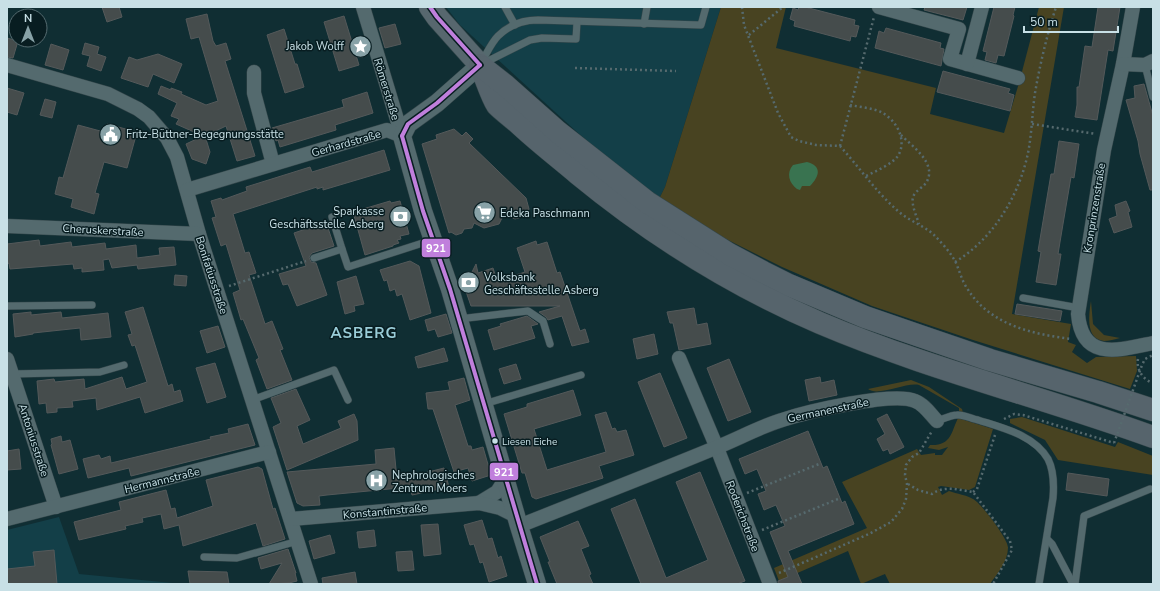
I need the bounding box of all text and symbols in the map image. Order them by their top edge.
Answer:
north arrow [8,8,48,48]
scale bar [1024,8,1118,34]
text: N [24,11,32,26]
text: 50 m [1030,14,1058,30]
place icon: Jakob Wolff [347,33,373,59]
place label: Jakob Wolff [285,39,344,54]
street label: Römerstraße [370,56,403,122]
public building icon: Fritz-Büttner-Begegnungsstätte [98,121,124,147]
street label: Gerhardstraße [310,126,383,161]
place label: Fritz-Büttner-Begegnungsstätte [126,127,284,142]
street label: Kronprinzenstraße [1080,162,1109,254]
supermarket icon: Edeka Paschmann [471,200,497,226]
place label: Sparkasse Geschäftsstelle Asberg [269,204,384,232]
bank icon: Sparkasse Geschäftsstelle Asberg [387,204,413,230]
place label: Edeka Paschmann [500,206,590,221]
street label: Cheruskerstraße [62,221,144,240]
street label: Bonifatiusstraße [192,234,231,316]
line badge: 921 [421,238,451,258]
text: 921 [426,241,446,256]
bank icon: Volksbank Geschäftsstelle Asberg [455,270,481,296]
place label: Volksbank Geschäftsstelle Asberg [483,270,599,298]
district label: ASBERG [330,323,398,343]
street label: Germanenstraße [786,395,870,426]
street label: Antoniusstraße [15,402,52,479]
place label: Liesen Eiche [502,435,557,449]
marker: Liesen Eiche [490,436,500,446]
line badge: 921 [489,462,519,481]
street label: Hermannstraße [123,464,202,497]
text: 921 [494,465,514,480]
hospital icon: Nephrologisches Zentrum Moers [364,468,390,494]
place label: Nephrologisches Zentrum Moers [392,468,475,496]
street label: Roderichstraße [722,479,763,554]
street label: Konstantinstraße [342,500,428,523]

